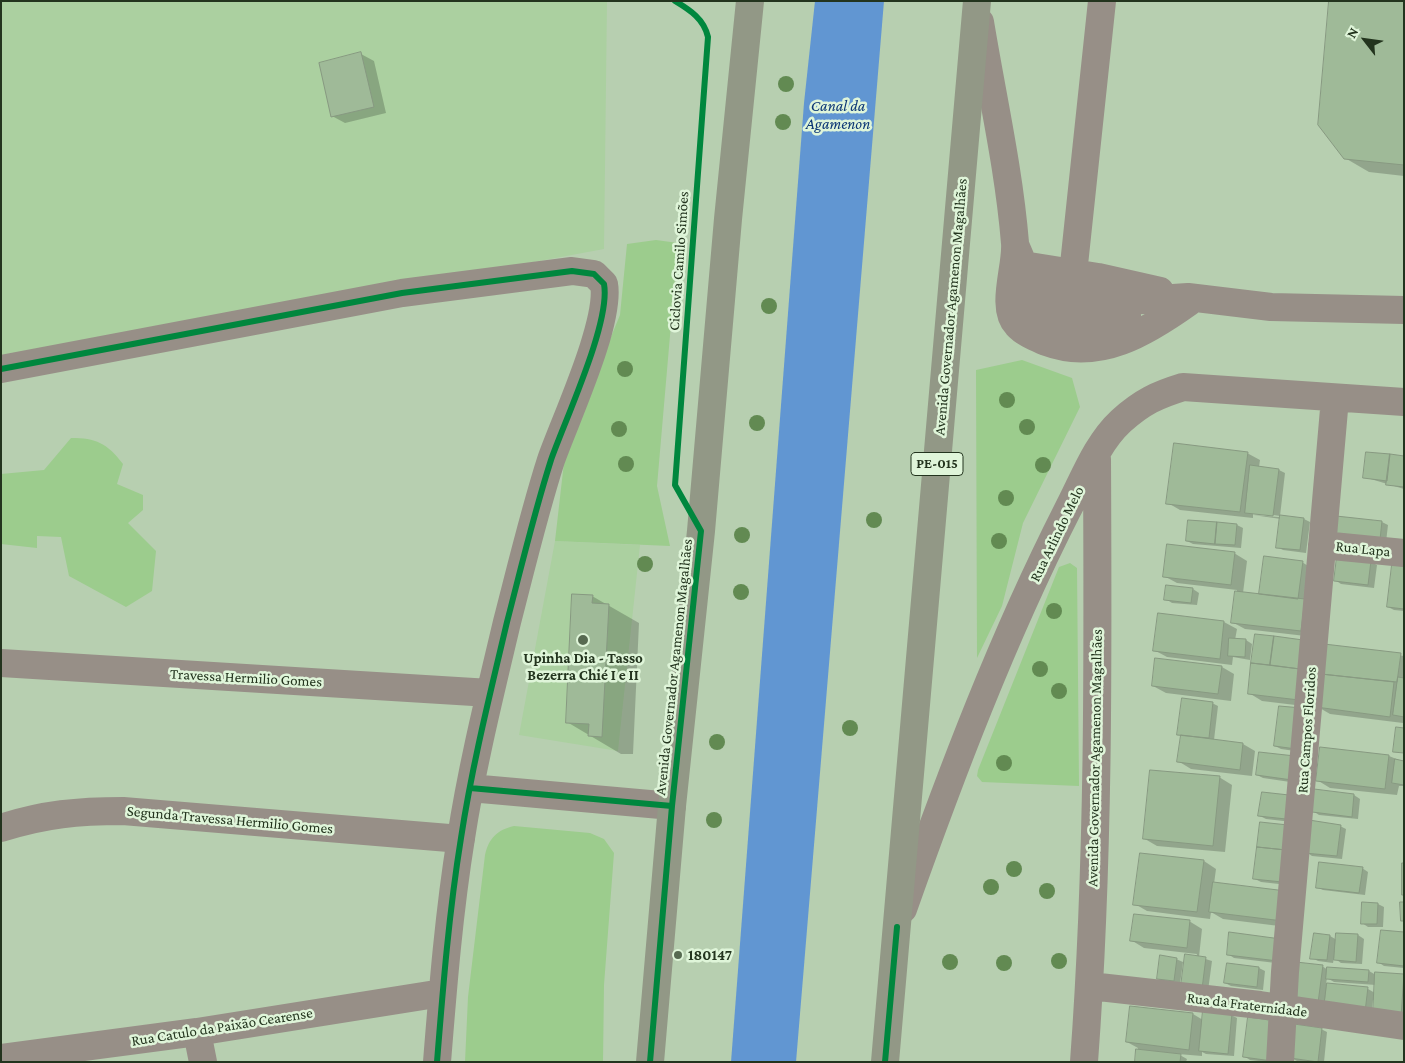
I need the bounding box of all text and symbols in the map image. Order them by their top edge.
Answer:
north arrow [1340,15,1390,65]
text: N [1343,24,1361,41]
water label: Canal da Agamenon [806,96,870,134]
street label: Avenida Governador Agamenon Magalhães [931,178,971,436]
street label: Ciclovia Camilo Simões [665,191,693,331]
road number: PE-015 [911,452,963,476]
street label: Rua Arlindo Melo [1026,483,1088,585]
street label: Rua Lapa [1335,537,1391,561]
street label: Avenida Governador Agamenon Magalhães [652,538,696,796]
street label: Avenida Governador Agamenon Magalhães [1084,629,1106,887]
marker: Upinha Dia - Tasso Bezerra Chié I e II [576,633,590,647]
place label: Upinha Dia - Tasso Bezerra Chié I e II [523,649,643,684]
street label: Travessa Hermilio Gomes [169,665,323,691]
street label: Rua Campos Floridos [1294,666,1320,794]
street label: Segunda Travessa Hermilio Gomes [126,802,334,838]
place label: 180147 [688,946,732,964]
marker: 180147 [672,949,684,961]
street label: Rua da Fraternidade [1186,989,1308,1021]
street label: Rua Catulo da Paixão Cearense [130,1004,314,1050]

